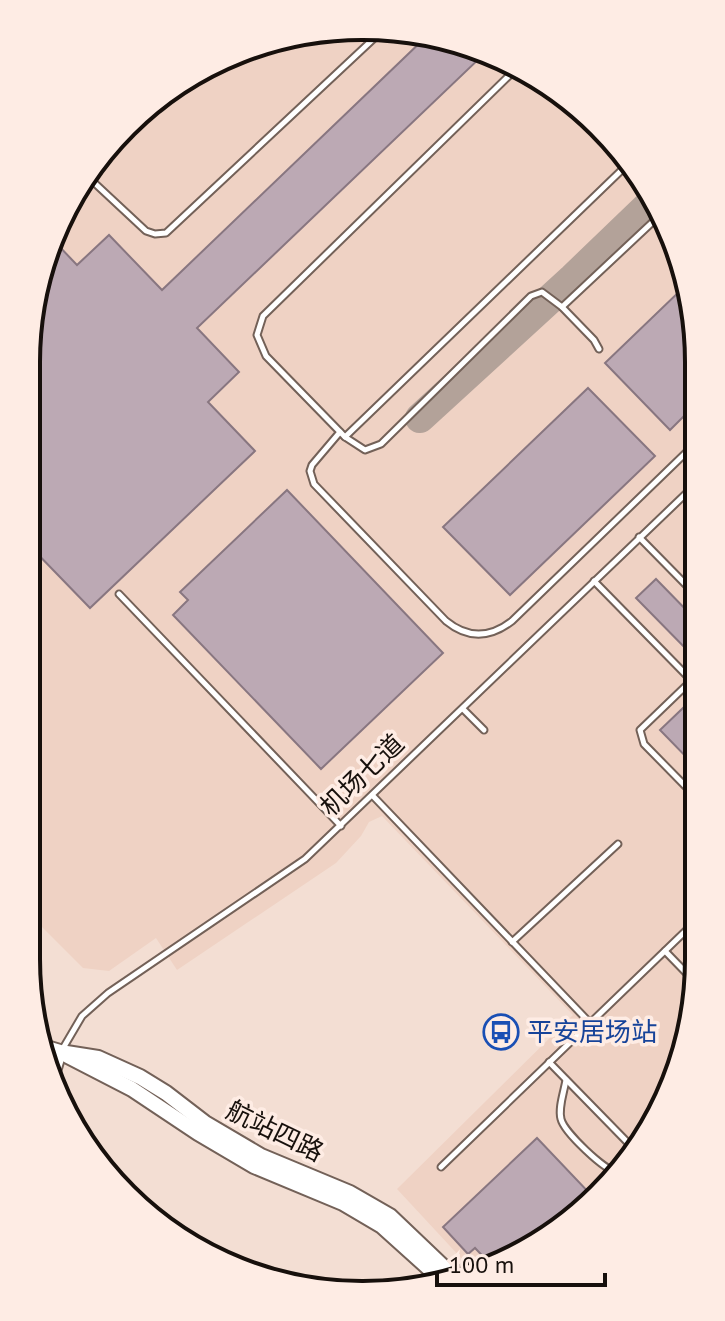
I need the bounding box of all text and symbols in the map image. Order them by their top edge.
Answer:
street label: 机场七道 [313,727,411,823]
bus stop icon: 平安居场站 [482,1013,520,1051]
place label: 平安居场站 [527,1015,657,1048]
street label: 航站四路 [221,1093,329,1168]
scale bar [437,1237,605,1287]
text: 100 m [449,1249,514,1280]

